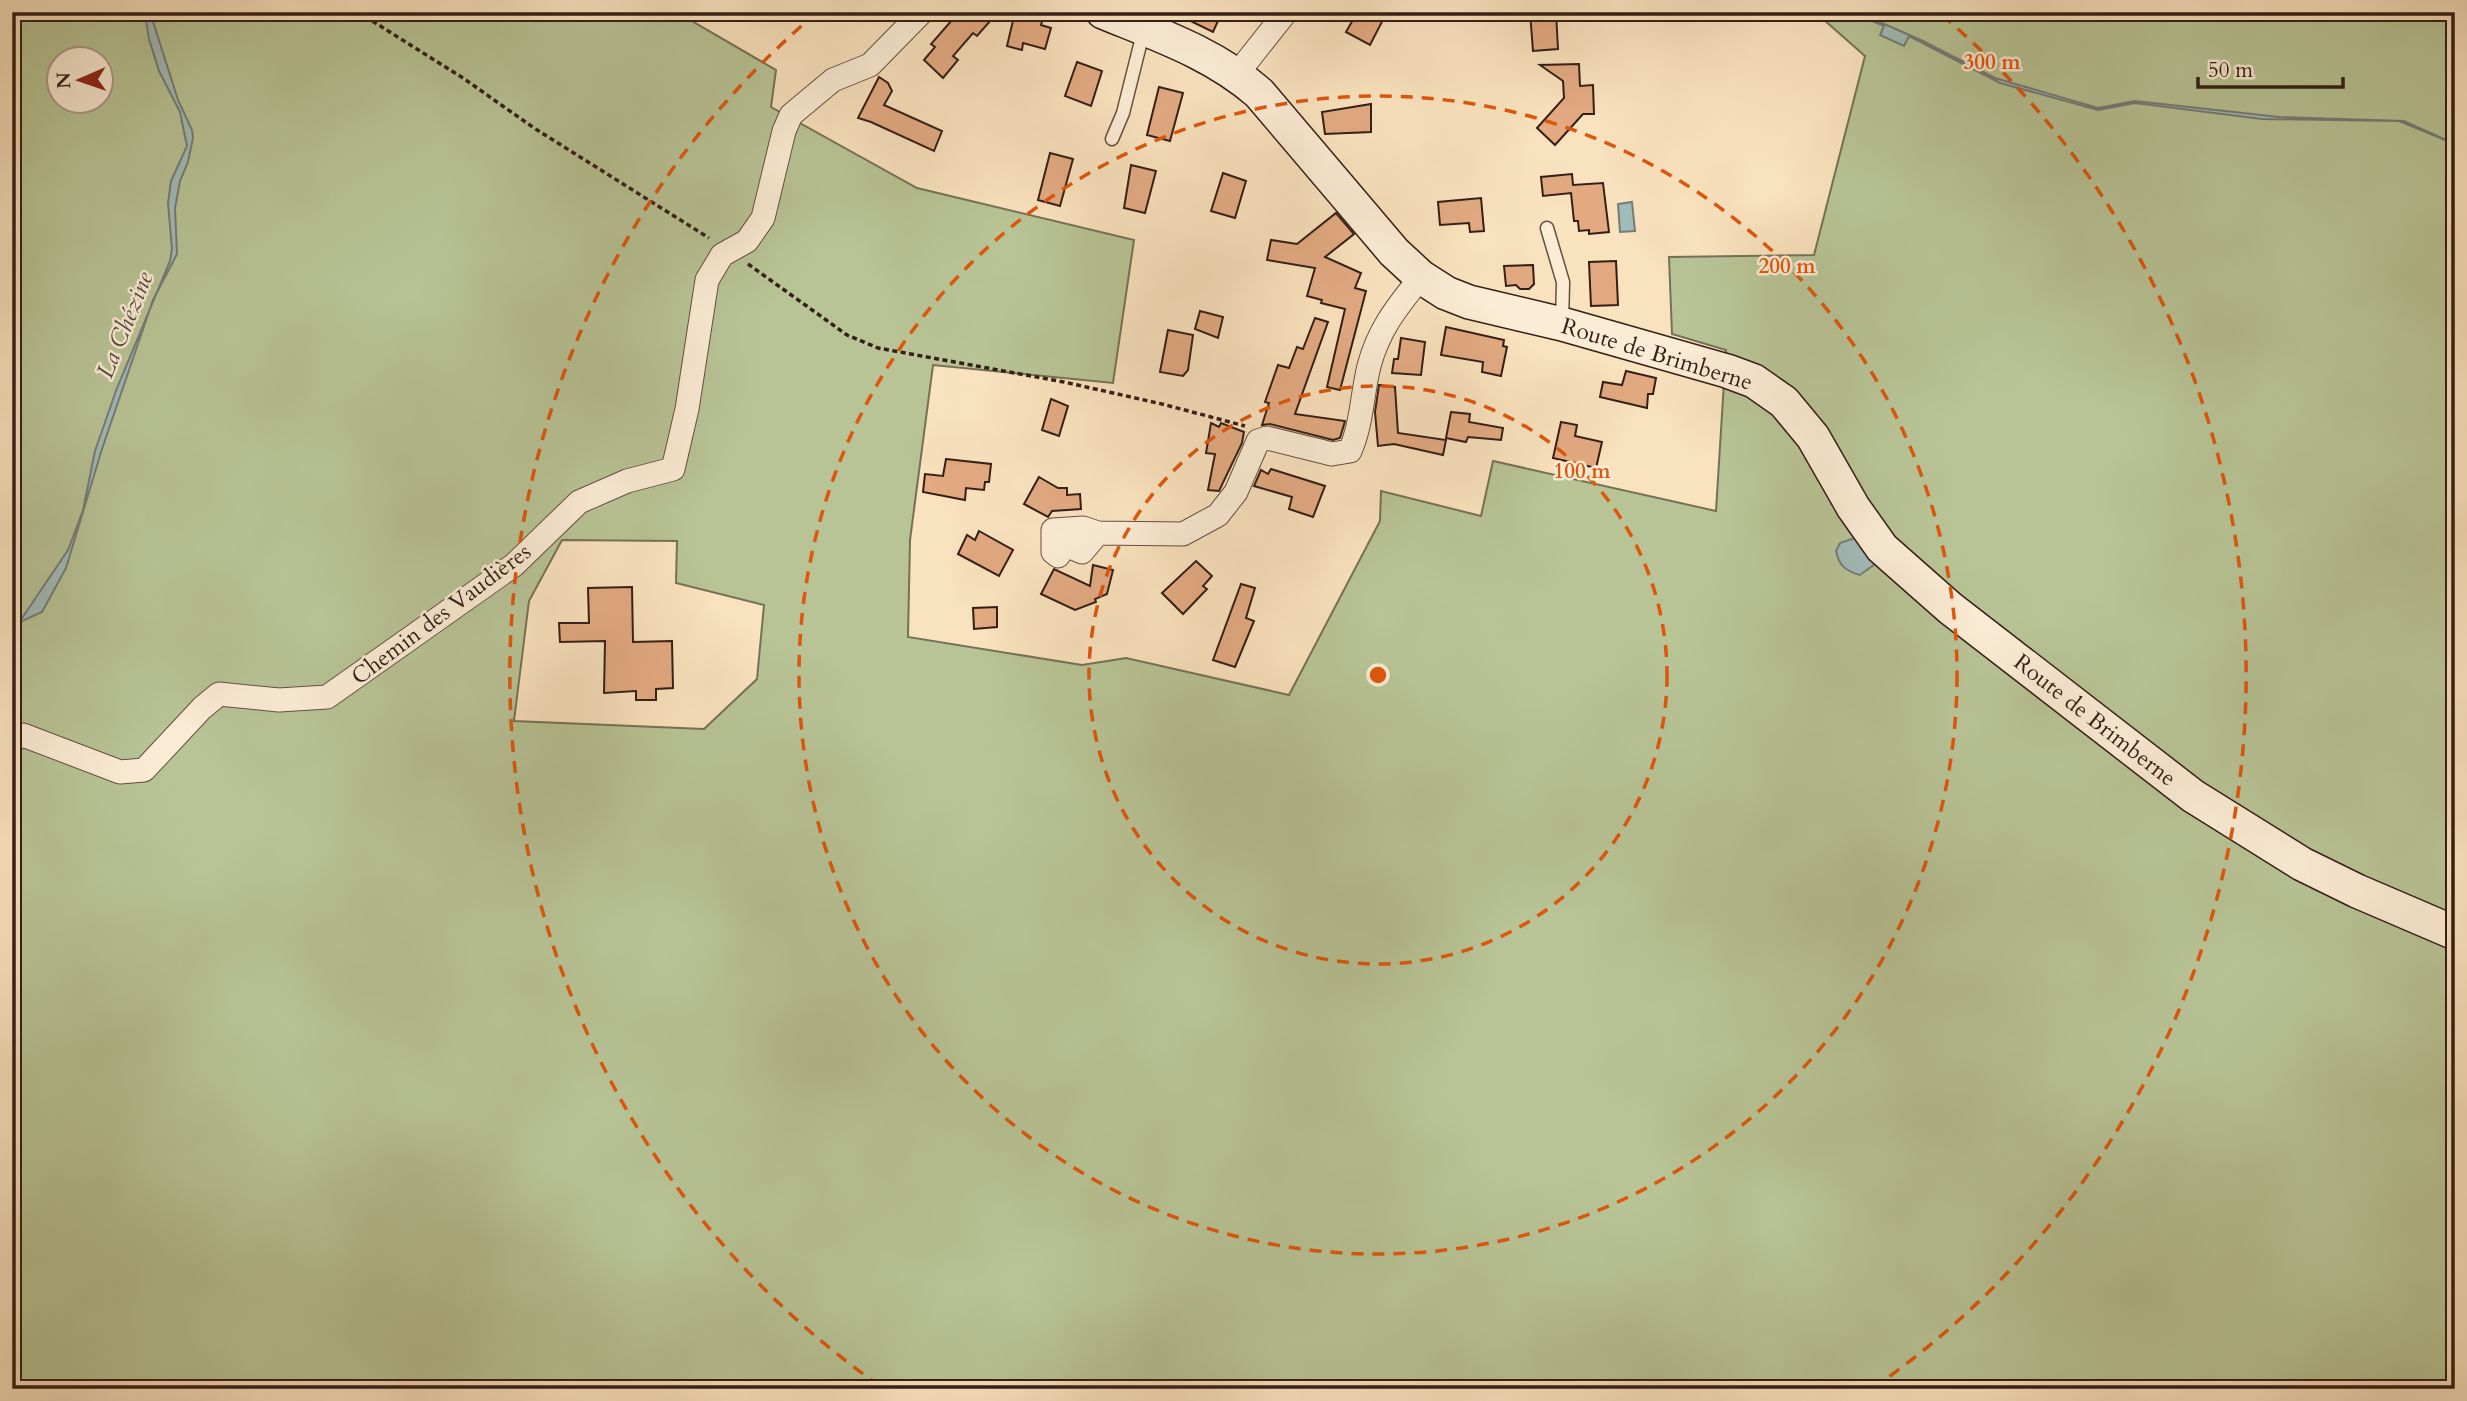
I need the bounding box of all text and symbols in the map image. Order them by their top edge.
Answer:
north arrow [46,46,116,116]
scale bar [2198,46,2343,90]
text: 300 m [1963,48,2021,77]
text: 50 m [2208,56,2253,85]
text: N [51,71,77,89]
text: 200 m [1758,252,1816,281]
water label: La Chézine [89,266,162,383]
street label: Route de Brimberne [1558,310,1756,398]
text: 100 m [1553,457,1611,486]
street label: Chemin des Vaudières [345,536,537,692]
street label: Route de Brimberne [2007,647,2183,793]
centre of rings [1366,663,1390,687]

